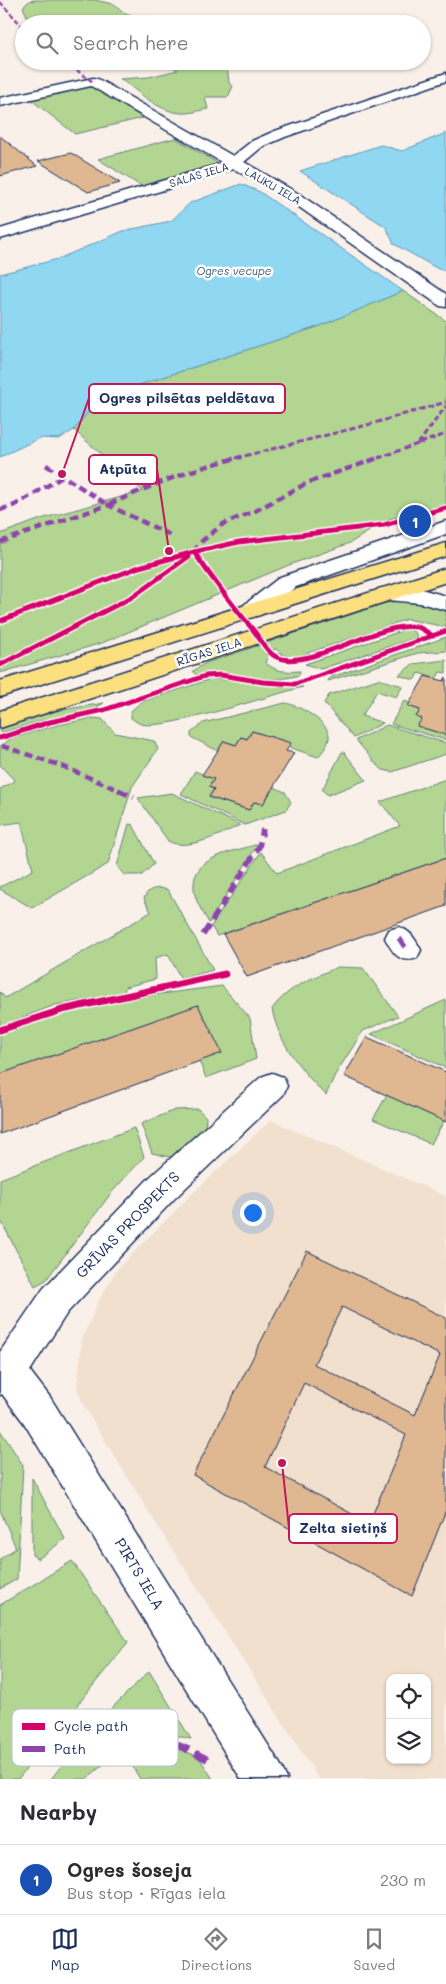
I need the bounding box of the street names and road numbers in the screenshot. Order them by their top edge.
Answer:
street label: SALAS IELA [167,158,230,191]
street label: LAUKU IELA [242,163,304,208]
street label: RĪGAS IELA [174,633,243,669]
street label: GRĪVAS PROSPEKTS [71,1167,183,1282]
street label: PIRTS IELA [111,1534,169,1613]

